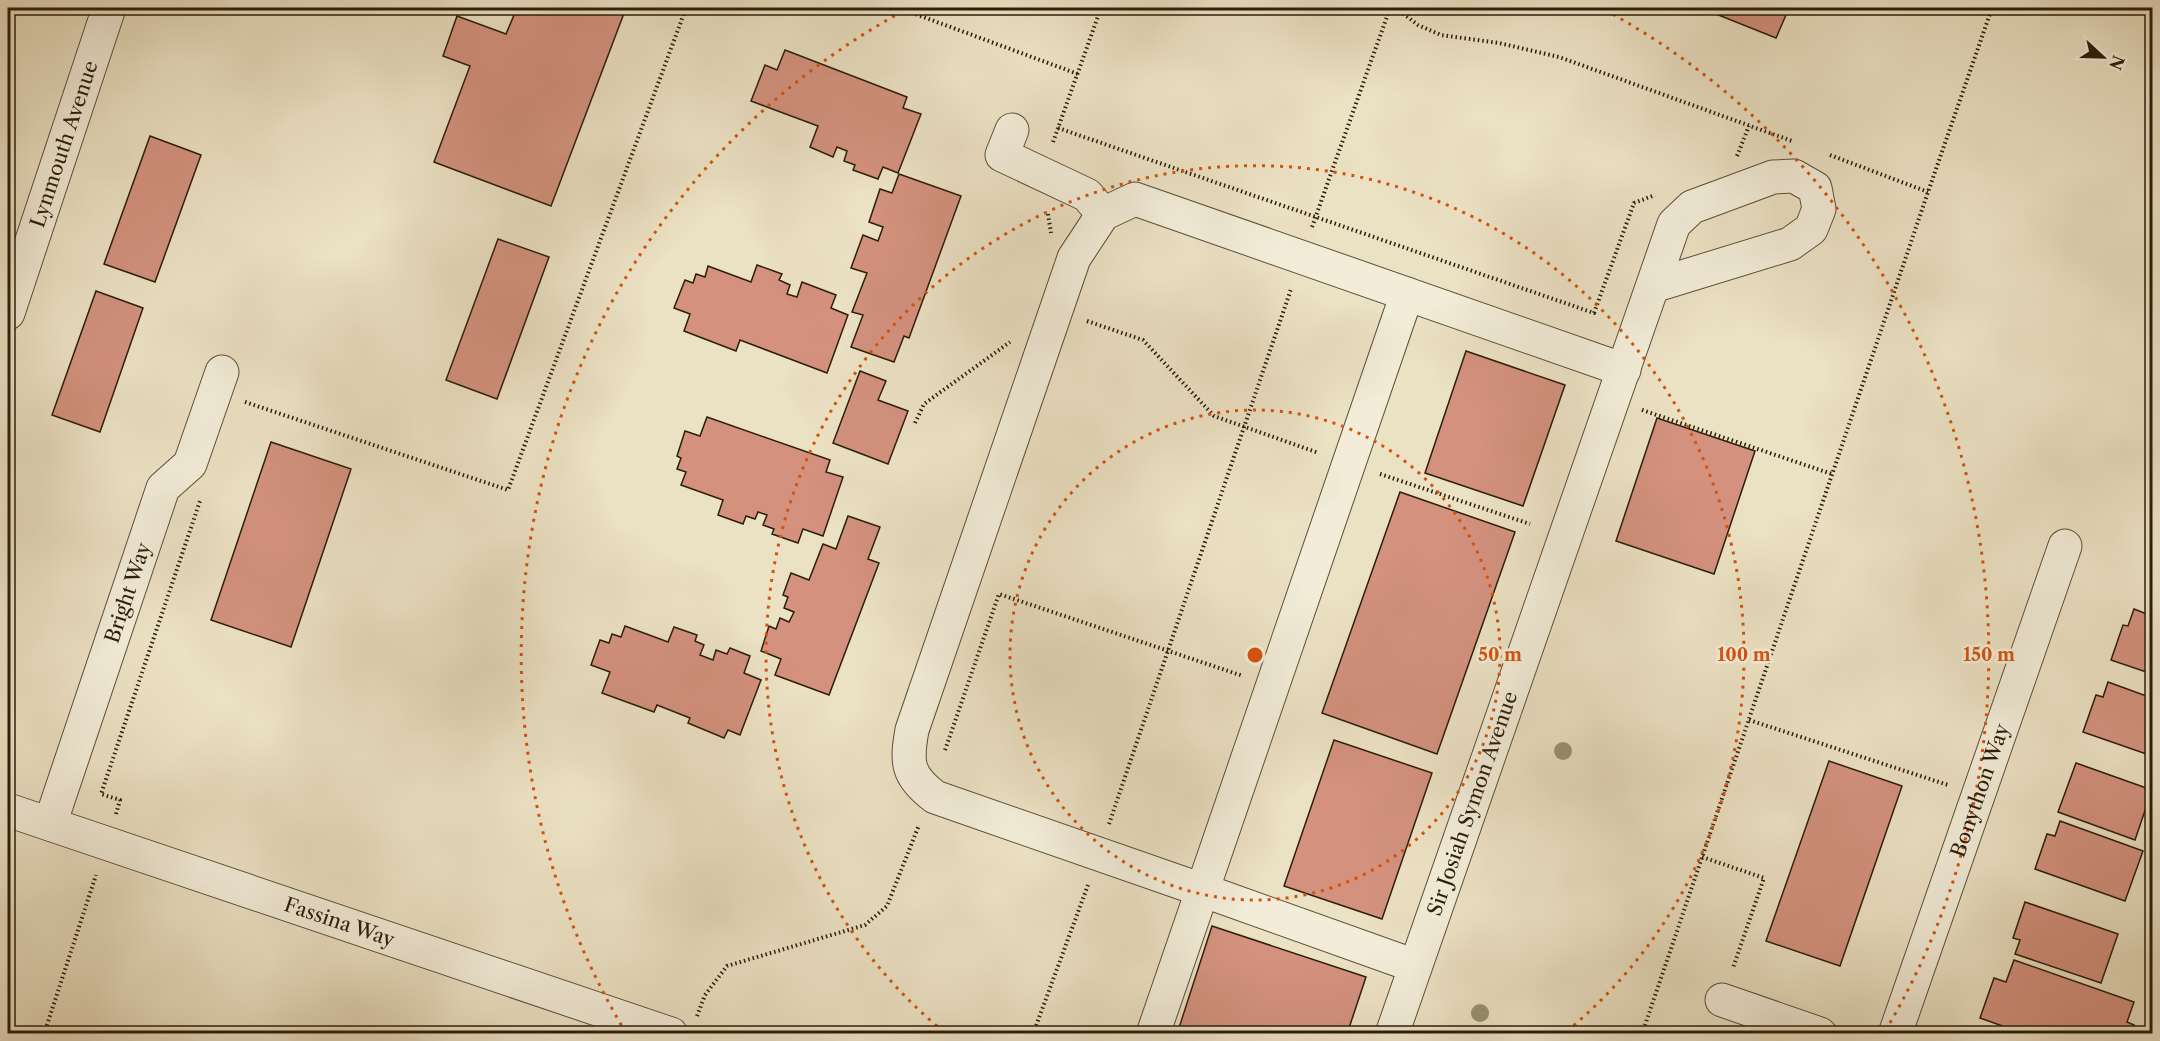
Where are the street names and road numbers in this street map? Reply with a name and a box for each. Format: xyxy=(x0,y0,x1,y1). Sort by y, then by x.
street label: Lynmouth Avenue xyxy=(25,58,103,230)
street label: Bright Way xyxy=(100,539,156,646)
street label: Sir Josiah Symon Avenue xyxy=(1422,688,1522,919)
street label: Bonython Way xyxy=(1946,720,2014,860)
street label: Fassina Way xyxy=(281,892,399,952)

